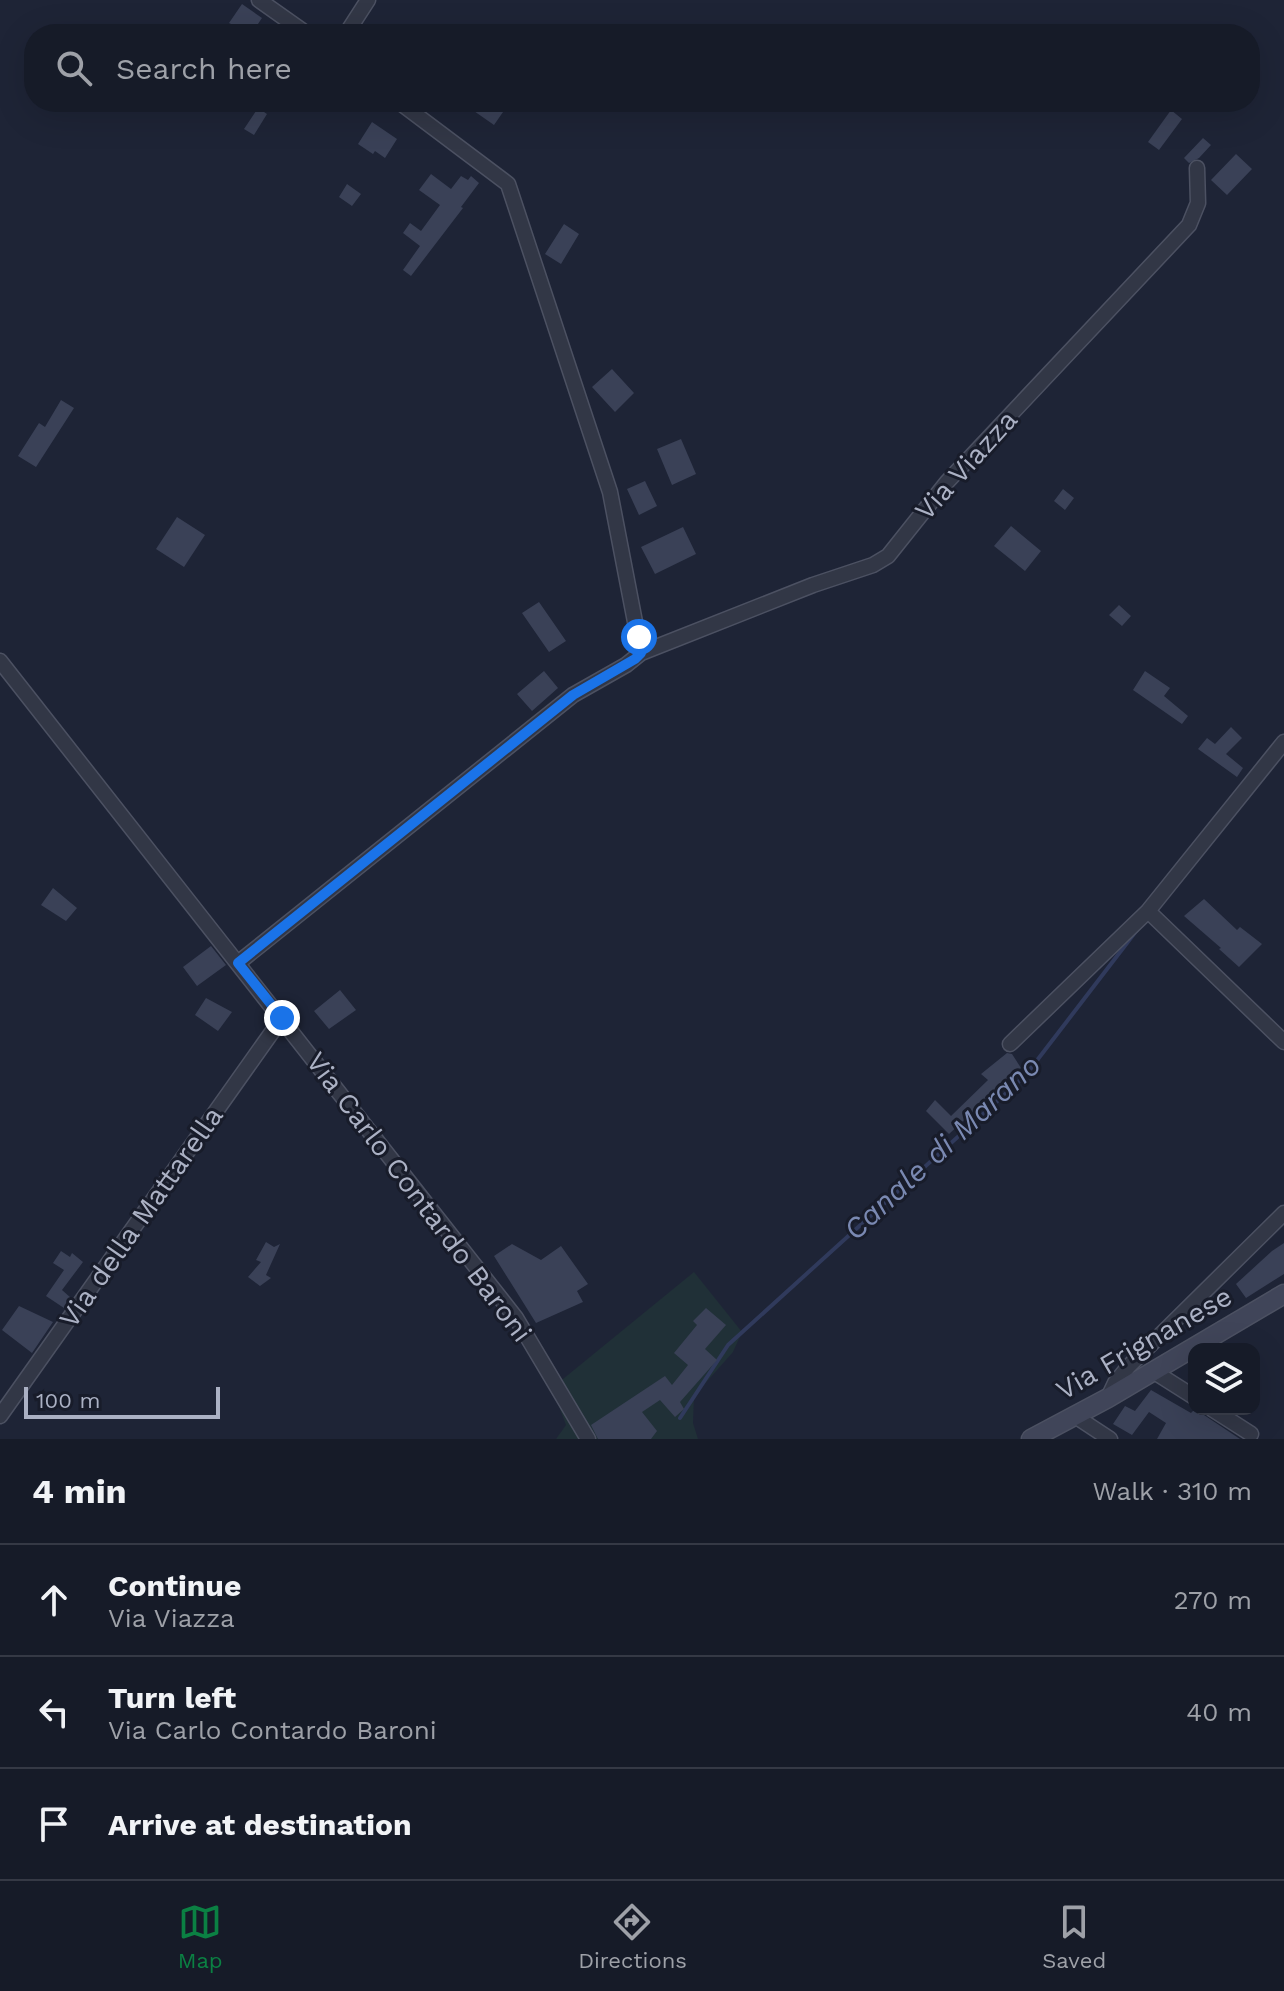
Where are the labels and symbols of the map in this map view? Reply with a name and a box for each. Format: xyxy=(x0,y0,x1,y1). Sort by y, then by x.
street label: Via Viazza xyxy=(908,403,1024,527)
route start xyxy=(621,619,657,655)
route end xyxy=(264,1000,300,1036)
street label: Via Carlo Contardo Baroni xyxy=(299,1046,539,1348)
water label: Canale di Marano xyxy=(836,1047,1048,1247)
street label: Via della Mattarella xyxy=(52,1100,230,1334)
street label: Via Frignanese xyxy=(1050,1279,1238,1407)
scale bar xyxy=(24,1383,220,1419)

